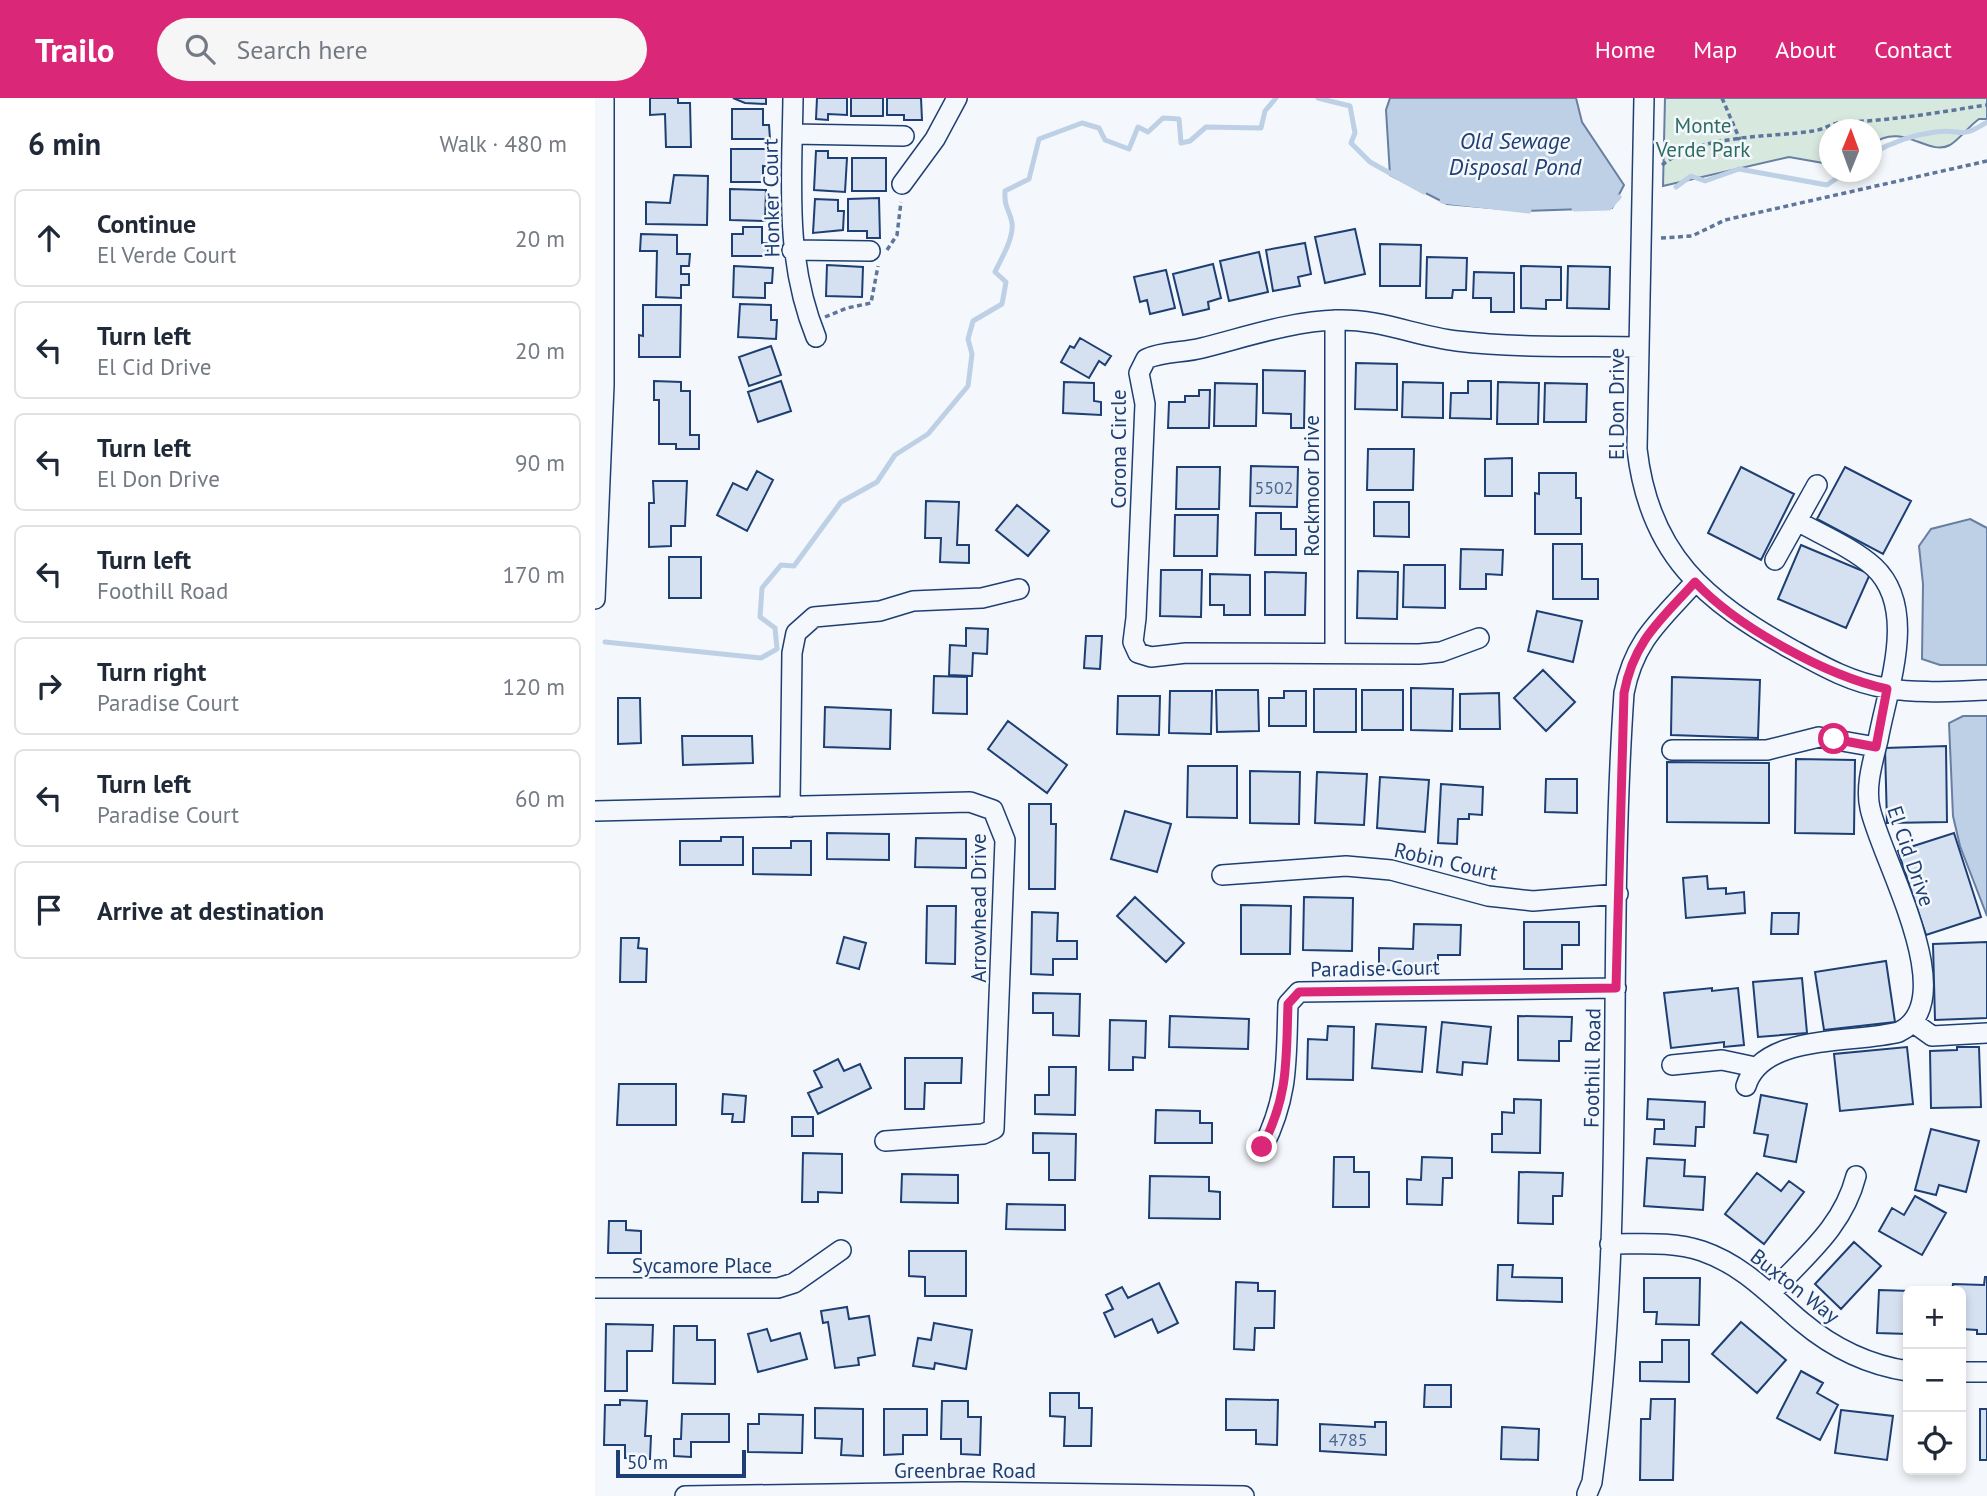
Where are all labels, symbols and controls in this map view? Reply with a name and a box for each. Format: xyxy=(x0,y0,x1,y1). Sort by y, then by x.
search box xyxy=(157,18,647,81)
text: Trailo xyxy=(35,28,115,71)
icon: search xyxy=(181,30,219,68)
text: Search here xyxy=(237,33,368,66)
text: Home xyxy=(1595,34,1655,65)
text: Map xyxy=(1693,34,1737,65)
text: About xyxy=(1775,34,1836,65)
text: Contact xyxy=(1874,34,1952,65)
park label: Monte Verde Park xyxy=(1655,112,1750,163)
north arrow xyxy=(1819,119,1882,182)
text: 6 min xyxy=(28,124,101,163)
water label: Old Sewage Disposal Pond xyxy=(1449,126,1583,181)
text: Walk · 480 m xyxy=(440,129,567,158)
street label: Honker Court xyxy=(756,138,786,258)
text: Continue xyxy=(97,207,196,240)
icon: ahead xyxy=(30,219,68,257)
text: 20 m xyxy=(515,224,565,253)
text: El Verde Court xyxy=(97,240,236,269)
text: Turn left xyxy=(97,319,191,352)
icon: left xyxy=(30,331,68,369)
text: 20 m xyxy=(515,336,565,365)
street label: El Don Drive xyxy=(1603,348,1630,460)
text: El Cid Drive xyxy=(97,352,212,381)
street label: Corona Circle xyxy=(1105,389,1132,509)
street label: Rockmoor Drive xyxy=(1298,415,1325,557)
text: Turn left xyxy=(97,431,191,464)
icon: left xyxy=(30,443,68,481)
text: 90 m xyxy=(515,448,565,477)
text: El Don Drive xyxy=(97,464,220,493)
house number: 5502 xyxy=(1254,476,1294,499)
text: Turn left xyxy=(97,543,191,576)
icon: left xyxy=(30,555,68,593)
text: 170 m xyxy=(503,560,565,589)
text: Foothill Road xyxy=(97,576,228,605)
text: Turn right xyxy=(97,655,206,688)
icon: right xyxy=(30,667,68,705)
text: 120 m xyxy=(503,672,565,701)
text: Paradise Court xyxy=(97,688,239,717)
route start xyxy=(1818,723,1849,754)
text: Turn left xyxy=(97,767,191,800)
icon: left xyxy=(30,779,68,817)
text: 60 m xyxy=(515,784,565,813)
text: Paradise Court xyxy=(97,800,239,829)
street label: El Cid Drive xyxy=(1881,802,1941,910)
street label: Arrowhead Drive xyxy=(965,833,992,983)
street label: Robin Court xyxy=(1392,836,1500,886)
icon: arrive xyxy=(30,891,68,929)
text: Arrive at destination xyxy=(97,894,324,927)
street label: Paradise Court xyxy=(1310,953,1440,983)
street label: Foothill Road xyxy=(1577,1008,1607,1128)
route end xyxy=(1246,1131,1277,1162)
street label: Buxton Way xyxy=(1745,1243,1845,1329)
street label: Sycamore Place xyxy=(632,1252,772,1279)
map controls xyxy=(1903,1286,1966,1475)
button: + xyxy=(1903,1286,1966,1349)
button: − xyxy=(1903,1349,1966,1412)
button: locate xyxy=(1903,1412,1966,1475)
house number: 4785 xyxy=(1328,1428,1368,1451)
scale bar xyxy=(616,1447,745,1479)
text: 50 m xyxy=(627,1450,668,1474)
street label: Greenbrae Road xyxy=(894,1457,1036,1484)

